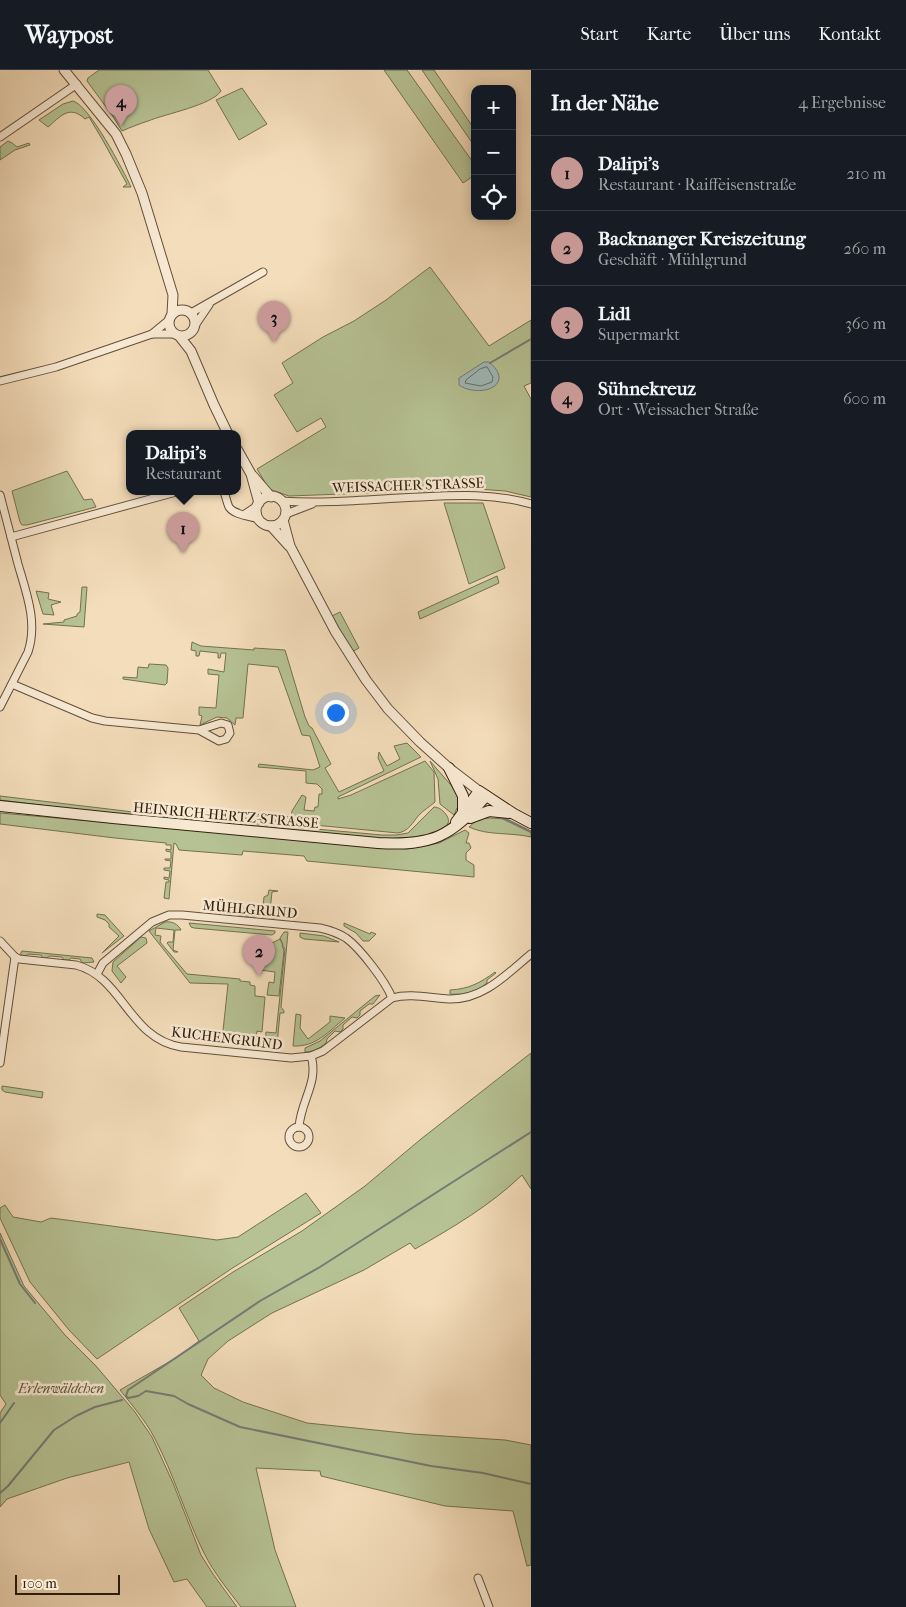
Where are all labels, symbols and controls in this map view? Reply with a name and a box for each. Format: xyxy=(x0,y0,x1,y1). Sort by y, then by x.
text: Waypost xyxy=(25,21,113,49)
text: Start xyxy=(580,24,619,45)
text: Karte xyxy=(647,24,691,45)
text: Über uns xyxy=(719,24,790,45)
text: Kontakt xyxy=(818,24,881,45)
pin: 4 xyxy=(105,85,137,126)
map controls xyxy=(471,85,516,220)
button: + xyxy=(471,85,516,130)
text: In der Nähe xyxy=(551,91,659,115)
text: 4 Ergebnisse xyxy=(798,93,886,112)
button: − xyxy=(471,130,516,175)
text: Dalipi's xyxy=(598,153,659,175)
text: 1 xyxy=(564,164,570,183)
text: 210 m xyxy=(847,164,886,183)
button: locate xyxy=(471,175,516,220)
text: Restaurant · Raiffeisenstraße xyxy=(598,175,796,194)
text: Backnanger Kreiszeitung xyxy=(598,228,806,250)
text: 2 xyxy=(563,239,571,258)
text: 260 m xyxy=(844,239,886,258)
text: Geschäft · Mühlgrund xyxy=(598,250,747,269)
pin: 3 xyxy=(258,301,290,342)
text: Lidl xyxy=(598,303,631,325)
text: 3 xyxy=(564,314,570,333)
text: 360 m xyxy=(845,314,886,333)
text: Supermarkt xyxy=(598,325,680,344)
text: Sühnekreuz xyxy=(598,378,696,400)
text: 4 xyxy=(562,389,572,408)
text: 600 m xyxy=(843,389,886,408)
text: Ort · Weissacher Straße xyxy=(598,400,759,419)
popup xyxy=(126,430,241,495)
text: Dalipi's xyxy=(145,442,206,464)
text: Restaurant xyxy=(145,464,222,483)
street label: WEISSACHER STRASSE xyxy=(331,474,485,497)
pin: 1 xyxy=(167,512,199,553)
your location xyxy=(323,700,349,726)
street label: HEINRICH-HERTZ-STRASSE xyxy=(132,799,320,832)
street label: MÜHLGRUND xyxy=(202,897,298,922)
pin: 2 xyxy=(243,935,275,976)
street label: KUCHENGRUND xyxy=(170,1023,284,1054)
park label: Erlenwäldchen xyxy=(17,1380,104,1397)
scale bar xyxy=(15,1572,120,1595)
text: 100 m xyxy=(22,1575,57,1592)

